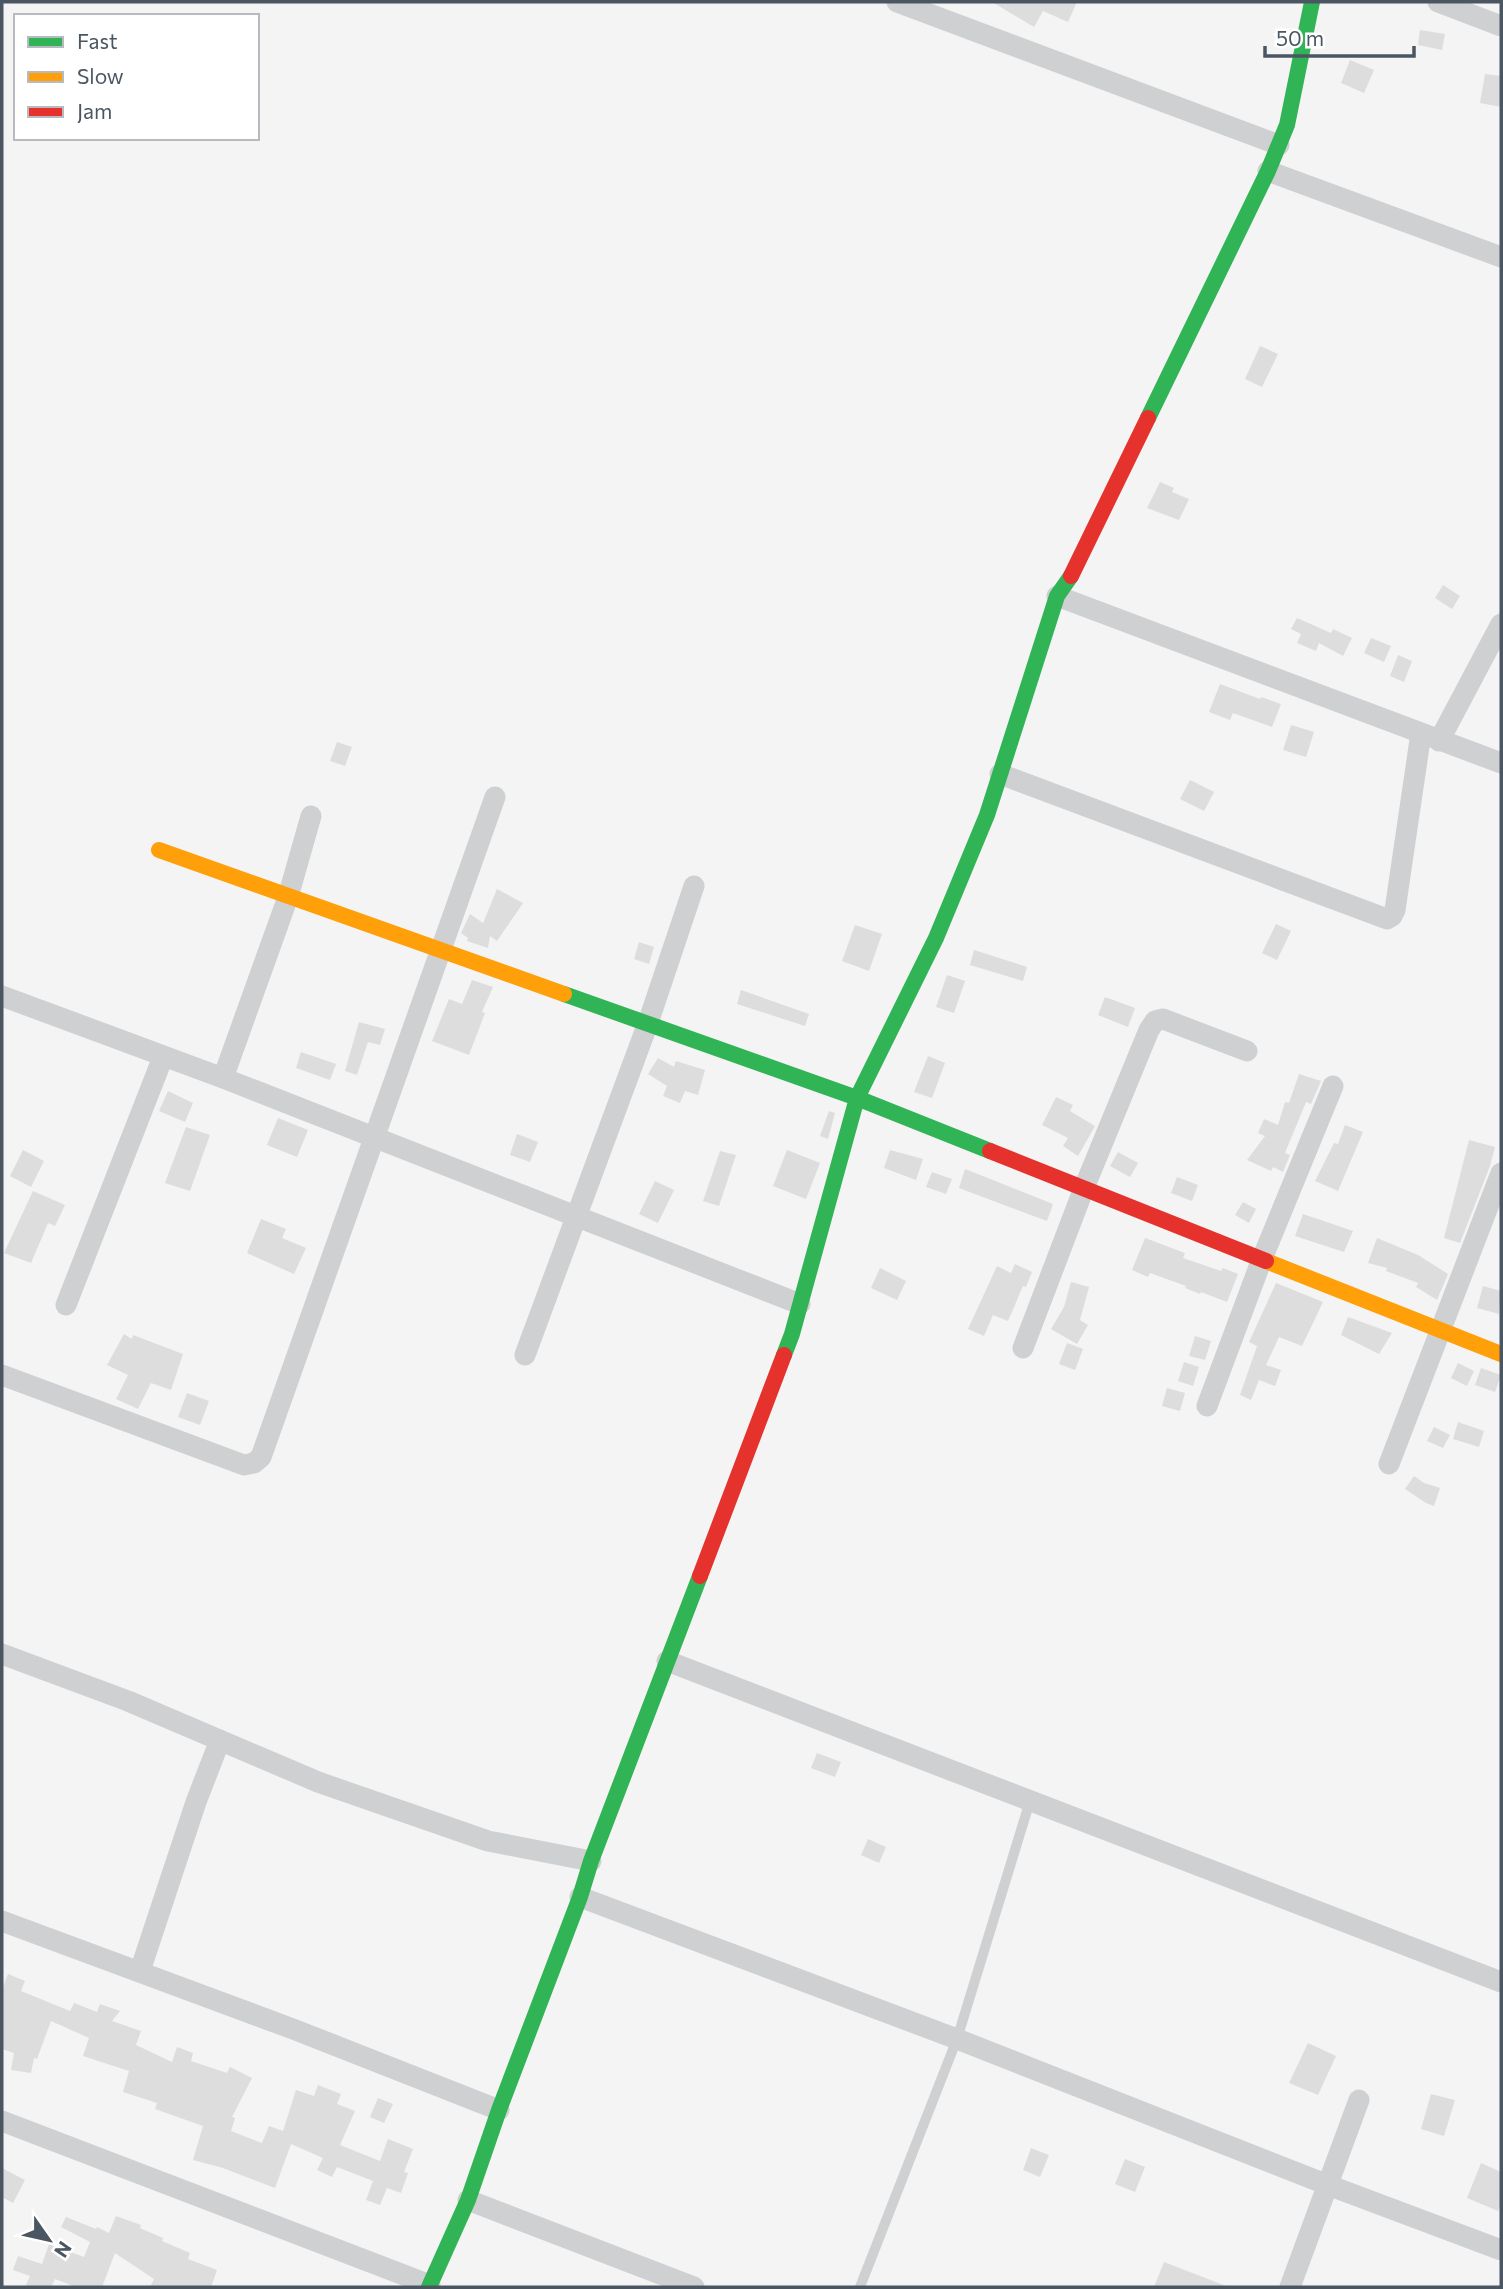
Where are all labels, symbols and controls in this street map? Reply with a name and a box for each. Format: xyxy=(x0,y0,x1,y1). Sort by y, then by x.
legend xyxy=(14,14,259,140)
scale bar xyxy=(1265,14,1414,58)
text: 50 m xyxy=(1276,25,1324,50)
text: Fast xyxy=(77,28,118,53)
text: Slow xyxy=(77,63,124,88)
text: Jam xyxy=(77,98,112,123)
north arrow xyxy=(14,2205,84,2275)
text: N xyxy=(50,2237,77,2262)

